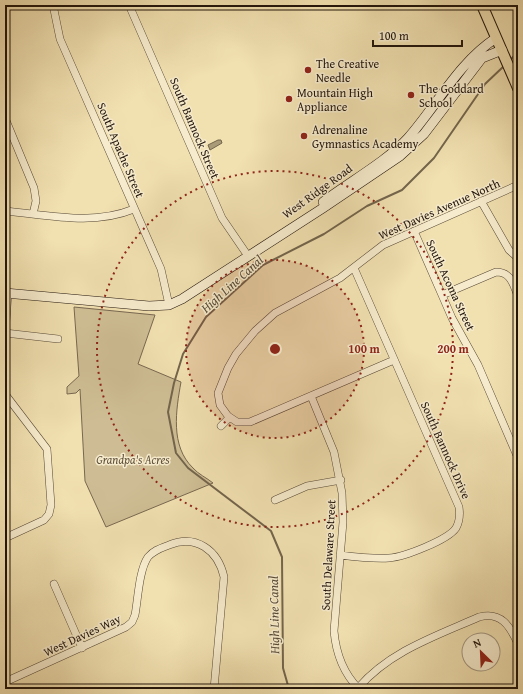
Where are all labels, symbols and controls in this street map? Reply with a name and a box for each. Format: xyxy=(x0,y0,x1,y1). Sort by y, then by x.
scale bar xyxy=(373,22,462,48)
text: 100 m xyxy=(379,27,409,44)
place label: The Creative Needle xyxy=(316,55,380,86)
marker: The Creative Needle xyxy=(303,65,313,75)
street label: South Bannock Street xyxy=(166,75,224,182)
place label: The Goddard School xyxy=(419,80,484,111)
place label: Mountain High Appliance xyxy=(297,84,373,115)
marker: The Goddard School xyxy=(406,90,416,100)
marker: Mountain High Appliance xyxy=(284,94,294,104)
street label: South Apache Street xyxy=(93,100,149,201)
place label: Adrenaline Gymnastics Academy xyxy=(312,121,418,152)
marker: Adrenaline Gymnastics Academy xyxy=(299,131,309,141)
street label: West Ridge Road xyxy=(278,159,356,222)
street label: West Davies Avenue North xyxy=(375,174,503,244)
street label: South Acoma Street xyxy=(422,236,480,334)
water label: High Line Canal xyxy=(196,251,267,318)
text: 100 m xyxy=(348,340,381,357)
text: 200 m xyxy=(437,340,470,357)
centre of rings xyxy=(268,342,282,356)
street label: South Bannock Drive xyxy=(417,399,475,502)
park label: Grandpa's Acres xyxy=(96,451,170,468)
street label: South Delaware Street xyxy=(317,498,339,611)
water label: High Line Canal xyxy=(264,576,284,655)
street label: West Davies Way xyxy=(41,610,123,660)
north arrow xyxy=(461,632,501,672)
text: N xyxy=(470,634,484,652)

